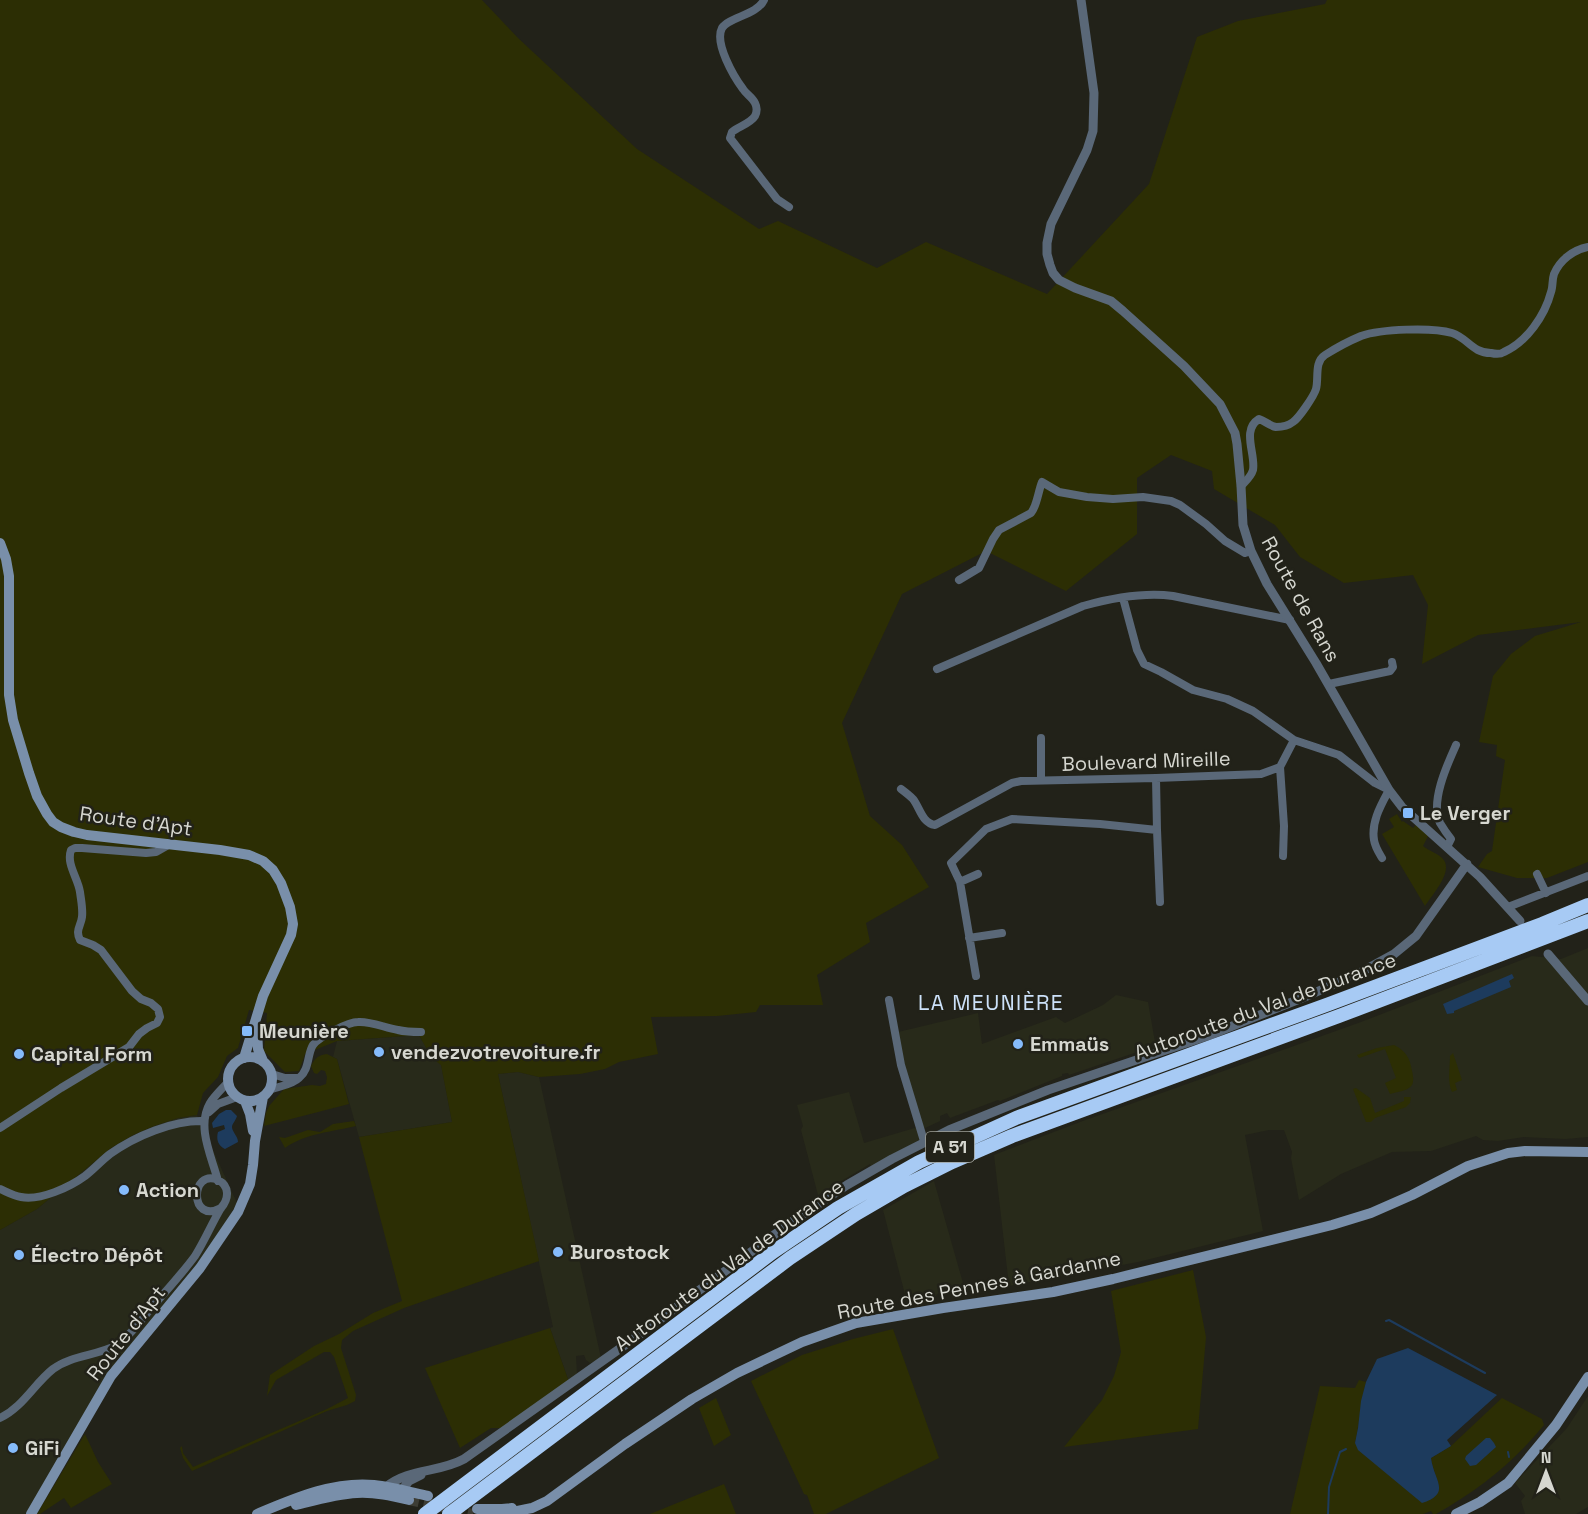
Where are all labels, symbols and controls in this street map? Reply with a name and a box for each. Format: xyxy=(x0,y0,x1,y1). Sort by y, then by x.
street label: Route de Rans xyxy=(1256,532,1346,666)
street label: Boulevard Mireille xyxy=(1061,745,1231,777)
street label: Route d'Apt xyxy=(78,800,194,842)
place label: Le Verger xyxy=(1420,800,1510,826)
marker: Le Verger xyxy=(1401,806,1415,820)
street label: Autoroute du Val de Durance xyxy=(1130,946,1400,1066)
district label: LA MEUNIÈRE xyxy=(918,989,1064,1016)
place label: Meunière xyxy=(259,1018,349,1044)
marker: Meunière xyxy=(240,1024,254,1038)
place label: Emmaüs xyxy=(1030,1031,1109,1057)
marker: Emmaüs xyxy=(1011,1037,1025,1051)
place label: vendezvotrevoiture.fr xyxy=(391,1039,601,1065)
place label: Capital Form xyxy=(31,1041,152,1067)
marker: vendezvotrevoiture.fr xyxy=(372,1045,386,1059)
marker: Capital Form xyxy=(12,1047,26,1061)
road number: A 51 xyxy=(926,1132,974,1162)
street label: Autoroute du Val de Durance xyxy=(609,1173,849,1357)
place label: Action xyxy=(136,1177,199,1203)
marker: Action xyxy=(117,1183,131,1197)
place label: Burostock xyxy=(570,1239,670,1265)
place label: Électro Dépôt xyxy=(31,1242,163,1268)
marker: Burostock xyxy=(551,1245,565,1259)
street label: Route des Pennes à Gardanne xyxy=(835,1245,1123,1325)
marker: Électro Dépôt xyxy=(12,1248,26,1262)
street label: Route d'Apt xyxy=(81,1280,171,1386)
place label: GiFi xyxy=(25,1435,60,1461)
marker: GiFi xyxy=(6,1441,20,1455)
north arrow xyxy=(1516,1442,1576,1502)
text: N xyxy=(1541,1447,1551,1468)

